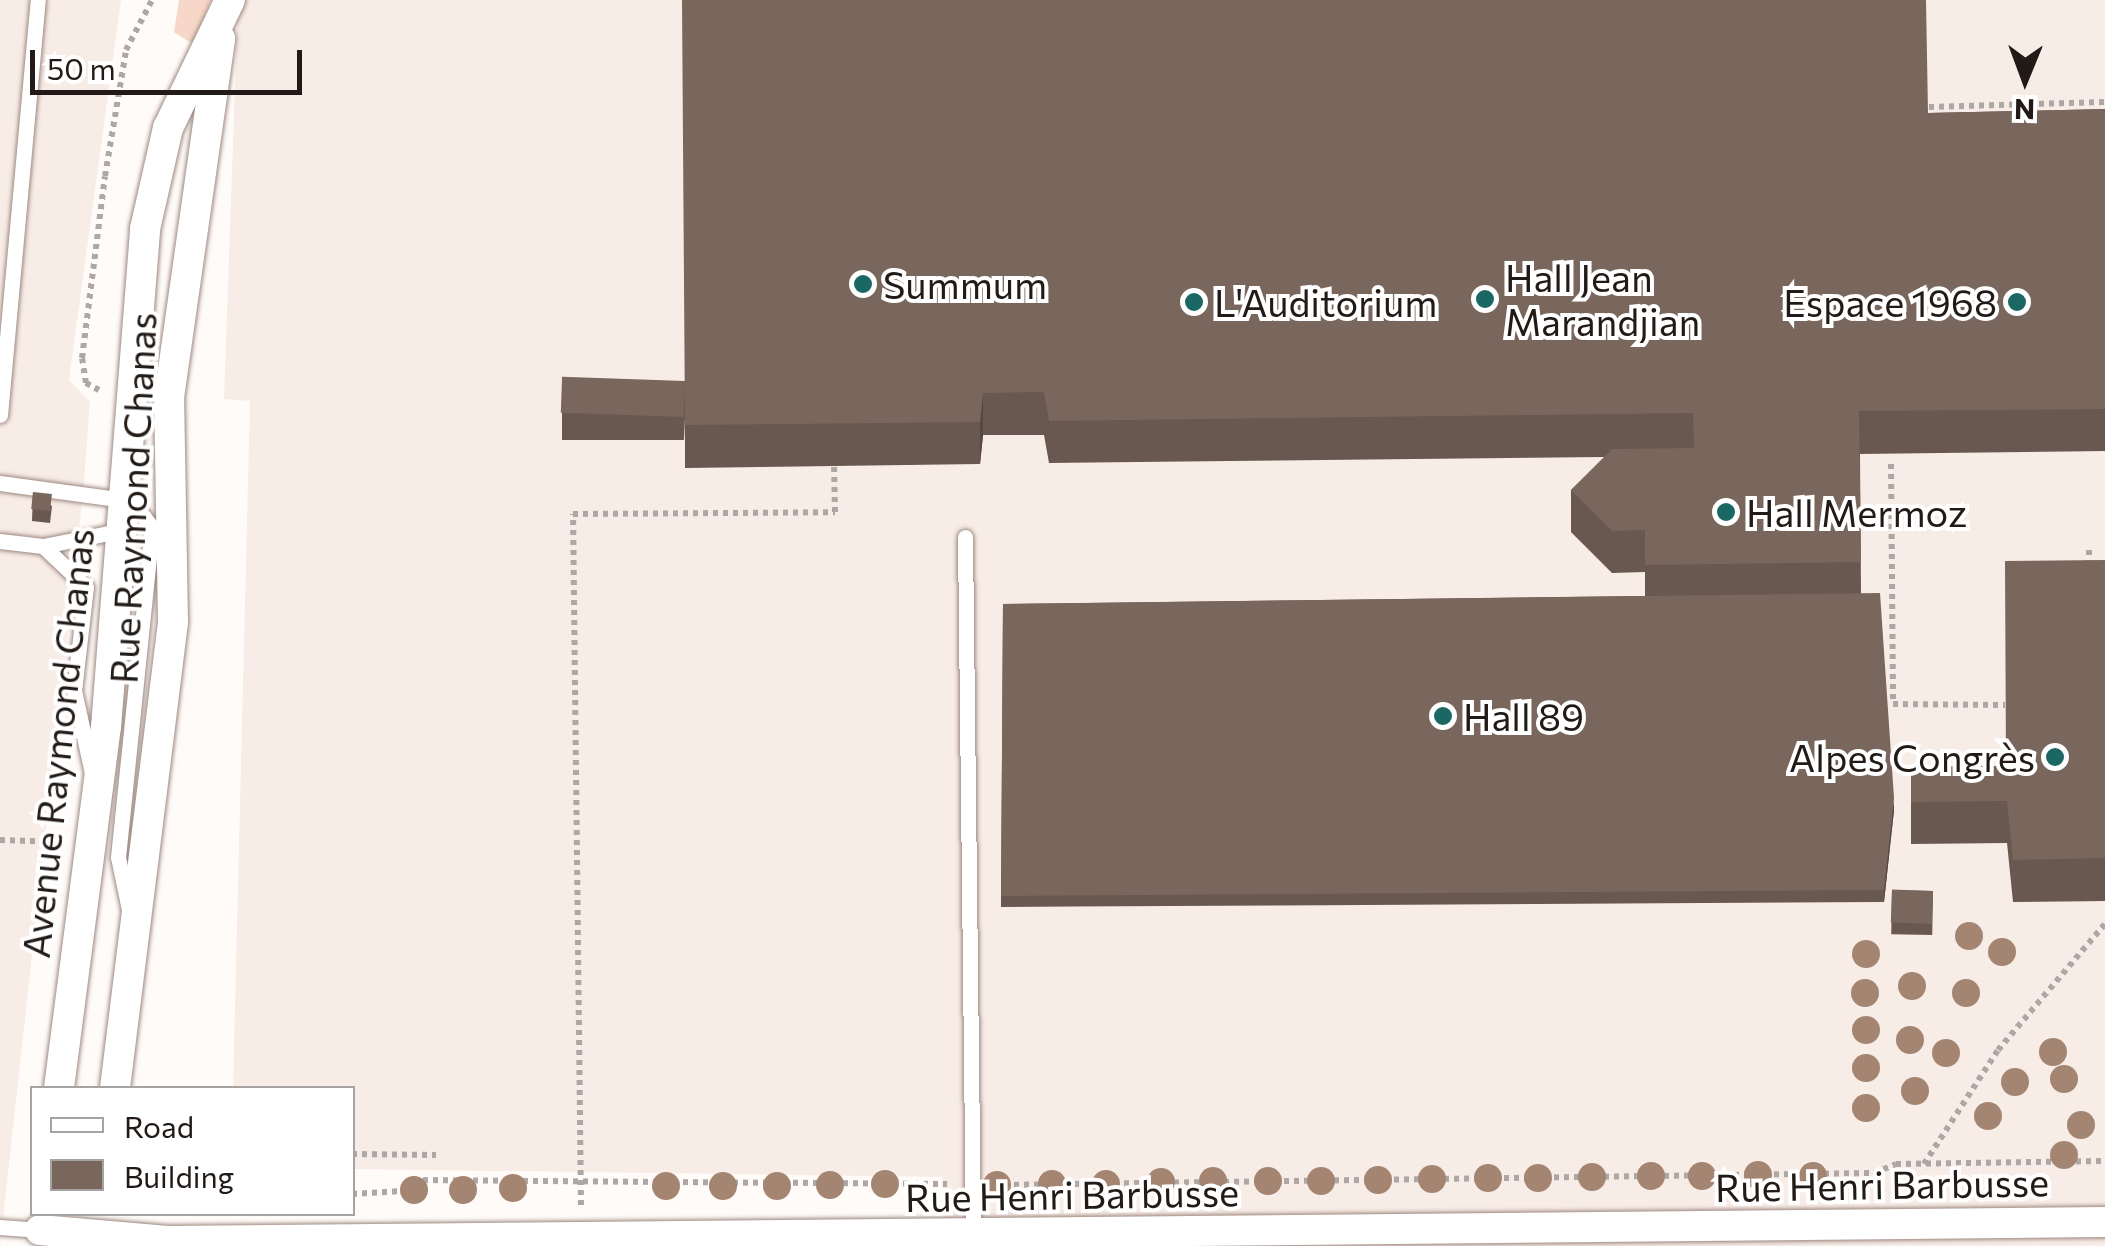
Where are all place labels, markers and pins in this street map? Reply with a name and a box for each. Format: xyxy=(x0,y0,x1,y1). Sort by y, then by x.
place label: Hall Jean Marandjian xyxy=(1505,254,1700,343)
place label: Summum xyxy=(883,261,1047,307)
marker: Summum xyxy=(852,273,874,295)
place label: L'Auditorium xyxy=(1214,279,1437,325)
place label: Espace 1968 xyxy=(1783,279,1997,325)
marker: Hall Jean Marandjian xyxy=(1474,288,1496,310)
marker: L'Auditorium xyxy=(1183,291,1205,313)
marker: Espace 1968 xyxy=(2006,291,2028,313)
place label: Hall Mermoz xyxy=(1746,489,1967,535)
marker: Hall Mermoz xyxy=(1715,501,1737,523)
place label: Hall 89 xyxy=(1463,693,1584,739)
marker: Hall 89 xyxy=(1432,705,1454,727)
place label: Alpes Congrès xyxy=(1789,734,2035,780)
marker: Alpes Congrès xyxy=(2044,746,2066,768)

